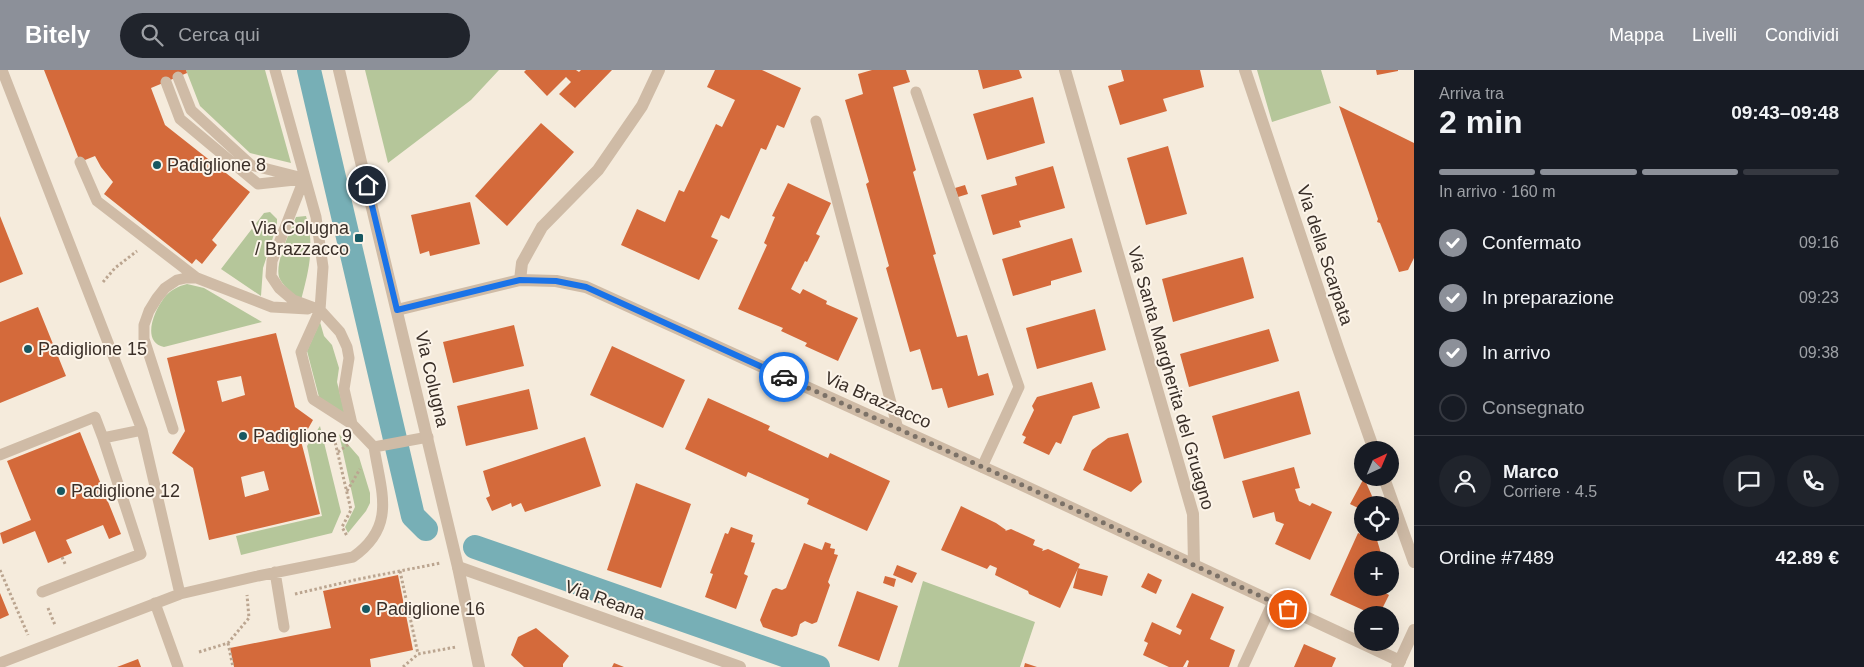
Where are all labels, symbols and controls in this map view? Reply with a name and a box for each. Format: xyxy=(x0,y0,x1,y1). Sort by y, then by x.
search box xyxy=(120,13,470,58)
text: Bitely xyxy=(25,21,90,48)
icon: search xyxy=(138,21,166,49)
text: Cerca qui xyxy=(178,24,260,45)
text: Mappa xyxy=(1609,25,1664,45)
text: Livelli xyxy=(1692,25,1737,45)
text: Condividi xyxy=(1765,25,1839,45)
text: Arriva tra xyxy=(1439,85,1504,102)
text: 09:43–09:48 xyxy=(1731,102,1839,123)
text: 2 min xyxy=(1439,104,1523,140)
place label: Padiglione 8 xyxy=(167,155,266,175)
marker: Padiglione 8 xyxy=(151,159,163,171)
pin xyxy=(346,164,388,206)
icon: home xyxy=(353,171,381,199)
street label: Via della Scarpata xyxy=(1293,183,1357,328)
text: In arrivo · 160 m xyxy=(1439,183,1555,200)
place label: Via Colugna / Brazzacco xyxy=(251,218,350,259)
icon: check xyxy=(1439,229,1467,257)
marker: Via Colugna / Brazzacco xyxy=(353,232,365,244)
text: Confermato xyxy=(1482,232,1581,253)
text: 09:16 xyxy=(1799,234,1839,251)
street label: Via Santa Margherita del Gruagno xyxy=(1124,244,1218,512)
icon: check xyxy=(1439,284,1467,312)
text: In preparazione xyxy=(1482,287,1614,308)
text: 09:23 xyxy=(1799,289,1839,306)
street label: Via Colugna xyxy=(411,329,453,430)
place label: Padiglione 15 xyxy=(38,339,147,359)
icon: check xyxy=(1439,339,1467,367)
text: In arrivo xyxy=(1482,342,1551,363)
marker: Padiglione 15 xyxy=(22,343,34,355)
text: 09:38 xyxy=(1799,344,1839,361)
courier xyxy=(759,352,809,402)
icon: car xyxy=(770,363,798,391)
street label: Via Brazzacco xyxy=(822,368,934,432)
text: Consegnato xyxy=(1482,397,1584,418)
place label: Padiglione 9 xyxy=(253,426,352,446)
marker: Padiglione 9 xyxy=(237,430,249,442)
north arrow xyxy=(1354,441,1399,486)
map controls xyxy=(1354,441,1399,651)
button: person xyxy=(1439,455,1491,507)
button: chat xyxy=(1723,455,1775,507)
button: phone xyxy=(1787,455,1839,507)
text: Marco xyxy=(1503,461,1559,482)
place label: Padiglione 12 xyxy=(71,481,180,501)
text: Corriere · 4.5 xyxy=(1503,483,1597,500)
marker: Padiglione 12 xyxy=(55,485,67,497)
button: locate xyxy=(1354,496,1399,541)
text: Ordine #7489 xyxy=(1439,547,1554,568)
text: 42.89 € xyxy=(1776,547,1839,568)
button: + xyxy=(1354,551,1399,596)
street label: Via Reana xyxy=(562,576,649,624)
pin xyxy=(1267,588,1309,630)
icon: bag xyxy=(1274,595,1302,623)
place label: Padiglione 16 xyxy=(376,599,485,619)
marker: Padiglione 16 xyxy=(360,603,372,615)
button: − xyxy=(1354,606,1399,651)

